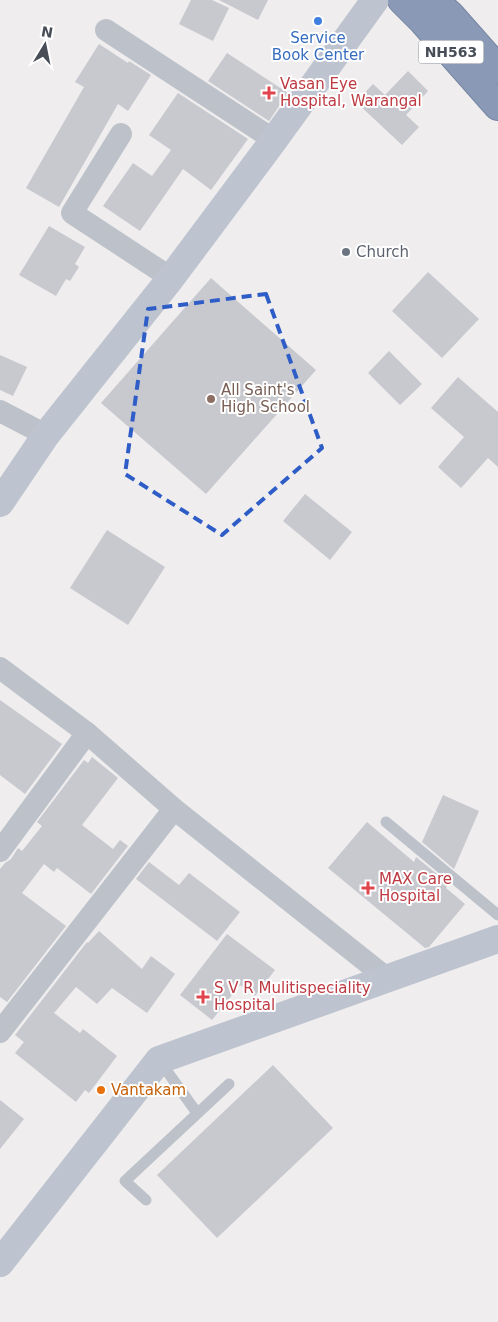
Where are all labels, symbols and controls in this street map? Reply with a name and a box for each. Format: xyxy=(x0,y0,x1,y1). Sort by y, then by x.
marker: Service Book Center xyxy=(312,15,324,27)
north arrow xyxy=(20,20,70,70)
text: N xyxy=(40,23,54,41)
place label: Service Book Center xyxy=(272,29,365,64)
road number: NH563 xyxy=(418,41,484,64)
place label: Vasan Eye Hospital, Warangal xyxy=(280,75,422,110)
marker: Vasan Eye Hospital, Warangal xyxy=(262,86,276,100)
place label: Church xyxy=(356,243,409,261)
marker: Church xyxy=(340,246,352,258)
place label: All Saint's High School xyxy=(221,381,310,416)
marker: All Saint's High School xyxy=(205,393,217,405)
place label: MAX Care Hospital xyxy=(379,870,452,905)
marker: MAX Care Hospital xyxy=(361,881,375,895)
place label: S V R Mulitispeciality Hospital xyxy=(214,979,371,1014)
marker: S V R Mulitispeciality Hospital xyxy=(196,990,210,1004)
place label: Vantakam xyxy=(111,1081,186,1099)
marker: Vantakam xyxy=(95,1084,107,1096)

